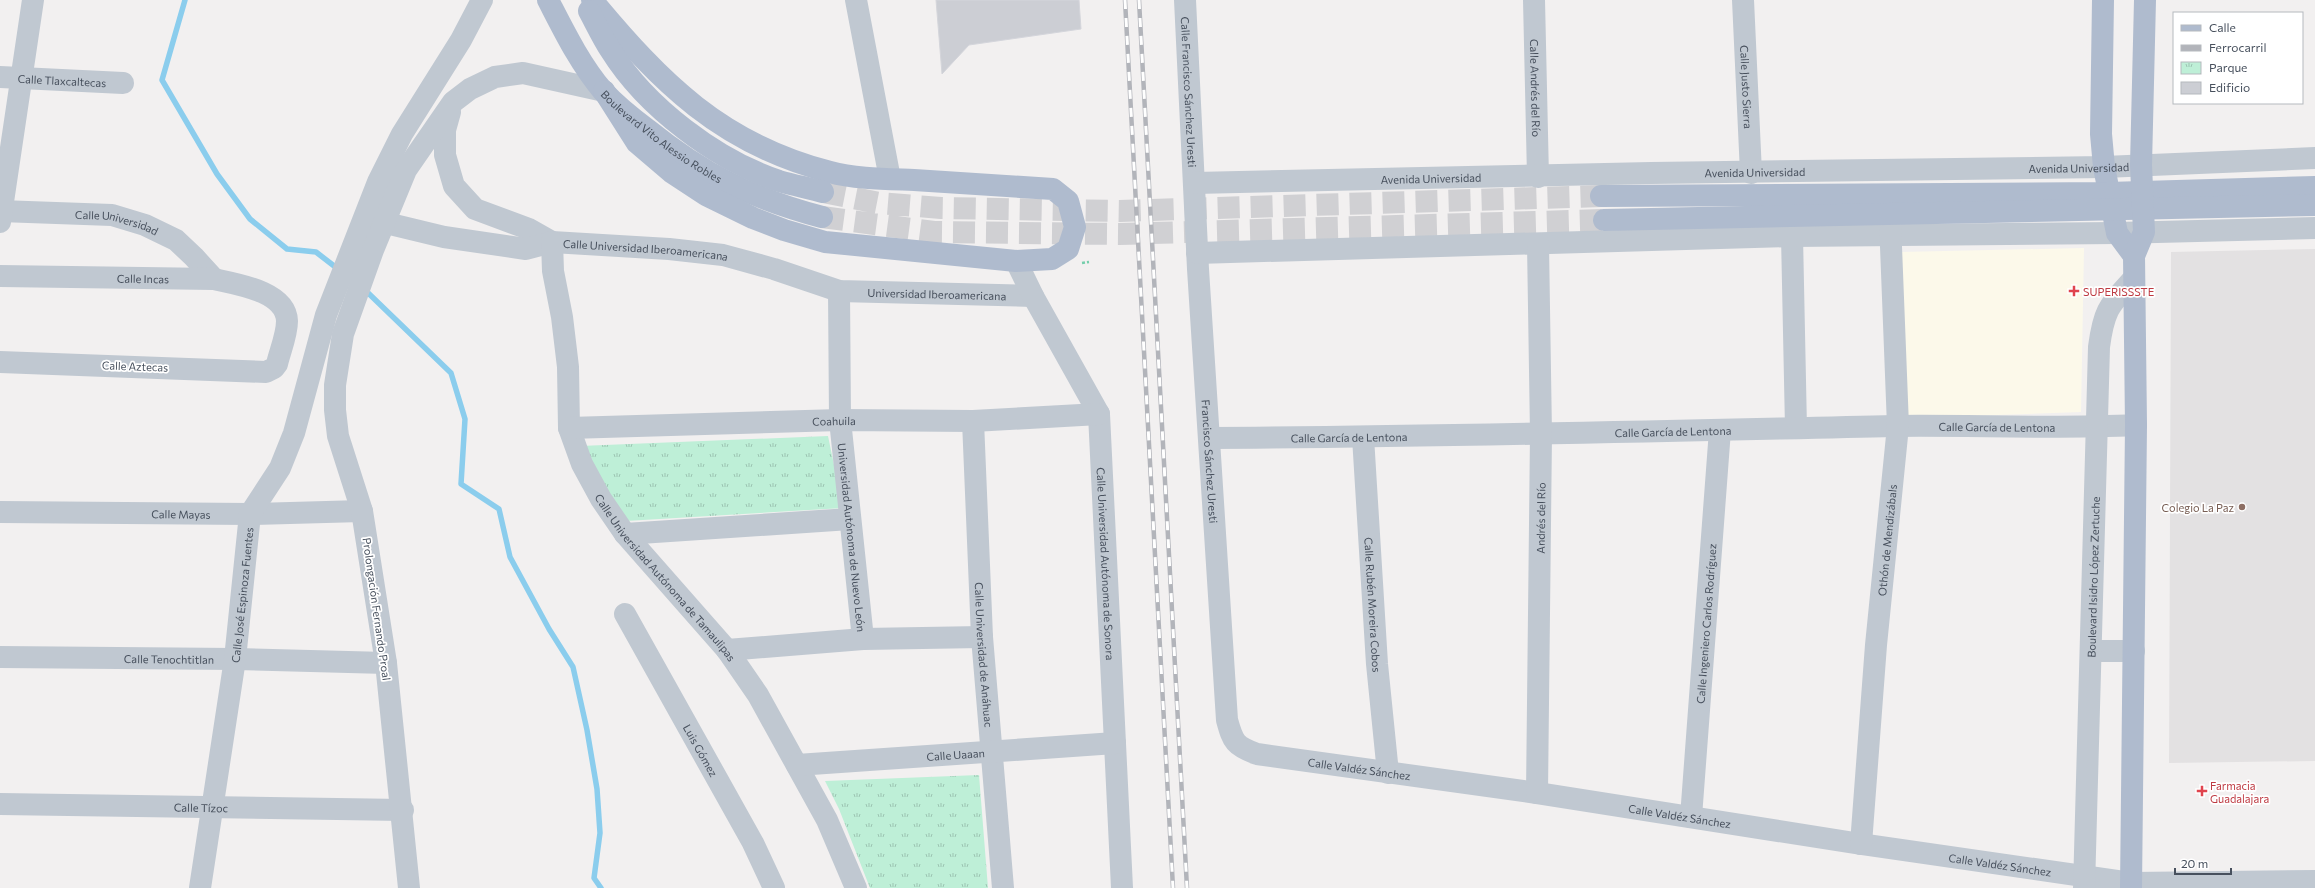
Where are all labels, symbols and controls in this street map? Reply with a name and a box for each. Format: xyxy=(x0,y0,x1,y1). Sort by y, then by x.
legend xyxy=(2173,12,2303,104)
street label: Calle Francisco Sánchez Uresti xyxy=(1179,16,1200,168)
text: Calle xyxy=(2209,20,2236,34)
street label: Calle Andrés del Río xyxy=(1528,39,1544,138)
text: Ferrocarril xyxy=(2209,40,2266,54)
street label: Calle Justo Sierra xyxy=(1739,45,1755,129)
text: Parque xyxy=(2209,60,2247,74)
street label: Calle Tlaxcaltecas xyxy=(17,71,106,89)
text: Edificio xyxy=(2209,80,2250,94)
street label: Boulevard Vito Alessio Robles xyxy=(599,87,725,185)
street label: Avenida Universidad xyxy=(2028,159,2130,175)
street label: Avenida Universidad xyxy=(1704,164,1805,179)
street label: Avenida Universidad xyxy=(1380,170,1481,185)
street label: Calle Universidad xyxy=(75,207,161,237)
street label: Calle Universidad Iberoamericana xyxy=(563,236,730,263)
street label: Calle Incas xyxy=(117,271,169,285)
street label: Universidad Iberoamericana xyxy=(867,285,1006,302)
marker: SUPERISSSTE xyxy=(2068,285,2080,297)
place label: SUPERISSSTE xyxy=(2083,285,2154,298)
street label: Calle Aztecas xyxy=(102,358,168,374)
street label: Francisco Sánchez Uresti xyxy=(1200,399,1221,524)
street label: Coahuila xyxy=(812,413,856,427)
street label: Calle García de Lentona xyxy=(1938,419,2055,433)
street label: Calle García de Lentona xyxy=(1614,423,1732,439)
street label: Calle García de Lentona xyxy=(1291,430,1408,444)
street label: Universidad Autónoma de Nuevo León xyxy=(836,442,869,632)
street label: Calle Universidad Autónoma de Sonora xyxy=(1095,467,1117,661)
street label: Andrés del Río xyxy=(1533,482,1547,554)
street label: Othón de Mendizábals xyxy=(1874,484,1899,597)
street label: Calle Universidad Autónoma de Tamaulipas xyxy=(593,491,739,663)
street label: Boulevard Isidro López Zertuche xyxy=(2084,496,2101,658)
place label: Colegio La Paz xyxy=(2162,501,2235,514)
marker: Colegio La Paz xyxy=(2237,502,2247,512)
street label: Calle Mayas xyxy=(151,507,211,520)
street label: Calle José Espinoza Fuentes xyxy=(228,527,255,663)
street label: Prolongación Fernando Proal xyxy=(361,537,393,681)
street label: Calle Rubén Moreira Cobos xyxy=(1363,537,1384,673)
street label: Calle Ingeniero Carlos Rodríguez xyxy=(1693,543,1718,704)
street label: Calle Universidad de Anáhuac xyxy=(973,582,996,728)
street label: Calle Tenochtitlan xyxy=(124,652,214,665)
street label: Luis Gómez xyxy=(681,722,721,779)
street label: Calle Uaaan xyxy=(926,746,985,763)
street label: Calle Valdéz Sánchez xyxy=(1307,755,1412,782)
place label: Farmacia Guadalajara xyxy=(2210,779,2269,805)
marker: Farmacia Guadalajara xyxy=(2197,786,2207,796)
street label: Calle Tízoc xyxy=(174,800,228,814)
street label: Calle Valdéz Sánchez xyxy=(1628,801,1733,830)
street label: Calle Valdéz Sánchez xyxy=(1948,850,2053,878)
scale bar xyxy=(2175,850,2231,876)
text: 20 m xyxy=(2181,856,2208,870)

